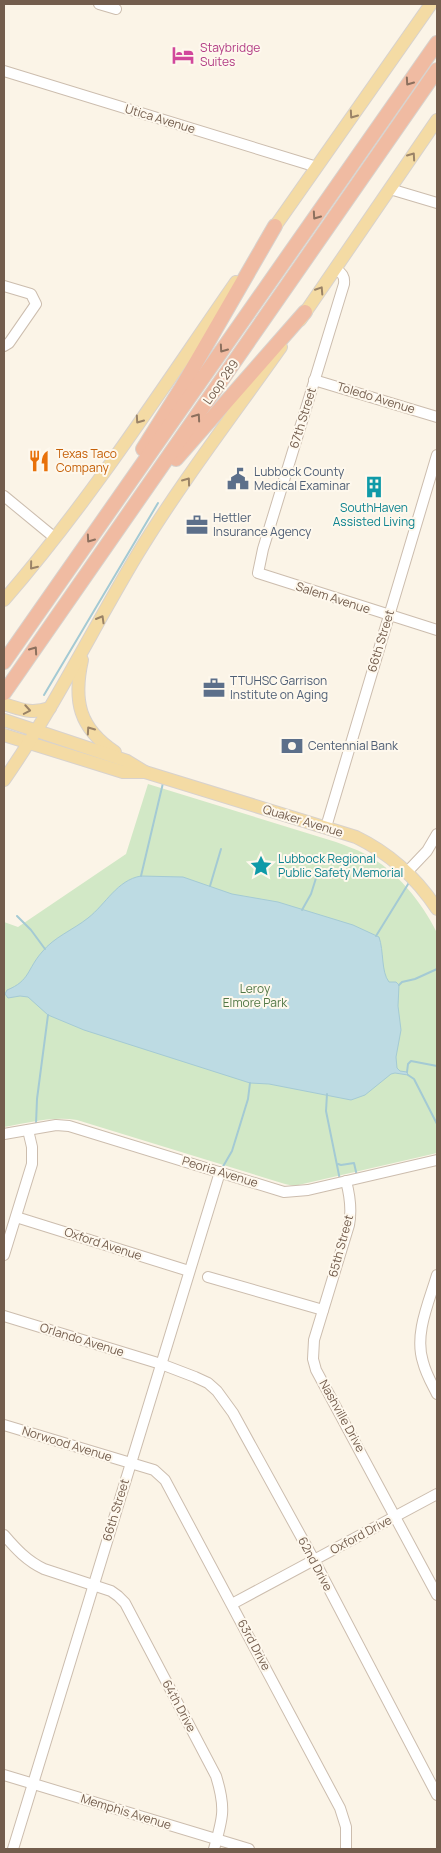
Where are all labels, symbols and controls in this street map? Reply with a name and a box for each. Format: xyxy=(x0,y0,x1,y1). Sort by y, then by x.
place label: Staybridge Suites xyxy=(200,39,260,70)
hotel icon: Staybridge Suites xyxy=(170,42,196,68)
one-way arrow xyxy=(406,77,415,86)
street label: Utica Avenue xyxy=(123,100,197,137)
one-way arrow xyxy=(350,110,359,119)
one-way arrow xyxy=(406,152,415,162)
one-way arrow xyxy=(313,210,322,219)
one-way arrow xyxy=(314,286,323,296)
one-way arrow xyxy=(220,343,229,353)
street label: Loop 289 xyxy=(199,356,242,408)
street label: Toledo Avenue xyxy=(335,378,417,417)
street label: 67th Street xyxy=(285,385,320,450)
one-way arrow xyxy=(191,413,200,422)
one-way arrow xyxy=(136,415,146,424)
place label: Texas Taco Company xyxy=(56,445,117,476)
restaurant icon: Texas Taco Company xyxy=(26,448,52,474)
place label: Lubbock County Medical Examinar xyxy=(254,463,351,494)
public building icon: Lubbock County Medical Examinar xyxy=(225,466,251,492)
building icon: SouthHaven Assisted Living xyxy=(361,474,387,500)
one-way arrow xyxy=(181,477,190,487)
place label: SouthHaven Assisted Living xyxy=(333,499,415,530)
place label: Hettler Insurance Agency xyxy=(213,509,312,540)
office icon: Hettler Insurance Agency xyxy=(184,512,210,538)
one-way arrow xyxy=(87,534,96,543)
one-way arrow xyxy=(31,560,39,569)
street label: Salem Avenue xyxy=(294,577,373,618)
street label: 66th Street xyxy=(363,607,398,674)
one-way arrow xyxy=(95,615,105,624)
one-way arrow xyxy=(28,646,37,656)
place label: TTUHSC Garrison Institute on Aging xyxy=(230,672,328,703)
office icon: TTUHSC Garrison Institute on Aging xyxy=(201,675,227,701)
one-way arrow xyxy=(23,705,32,715)
one-way arrow xyxy=(87,726,96,736)
bank icon: Centennial Bank xyxy=(279,733,305,759)
place label: Centennial Bank xyxy=(308,737,399,754)
street label: Quaker Avenue xyxy=(261,800,345,841)
place label: Lubbock Regional Public Safety Memorial xyxy=(278,850,403,881)
place icon: Lubbock Regional Public Safety Memorial xyxy=(248,853,274,879)
park label: Leroy Elmore Park xyxy=(223,980,288,1011)
street label: Peoria Avenue xyxy=(180,1152,260,1191)
street label: 65th Street xyxy=(324,1213,357,1279)
street label: Oxford Avenue xyxy=(62,1223,144,1264)
street label: Orlando Avenue xyxy=(38,1319,126,1360)
street label: Nashville Drive xyxy=(316,1377,369,1455)
street label: Norwood Avenue xyxy=(20,1422,114,1465)
street label: 66th Street xyxy=(98,1476,133,1543)
street label: Oxford Drive xyxy=(327,1511,395,1558)
street label: 62nd Drive xyxy=(294,1534,337,1594)
street label: 63rd Drive xyxy=(234,1616,275,1673)
street label: 64th Drive xyxy=(159,1677,200,1735)
street label: Memphis Avenue xyxy=(79,1790,174,1833)

